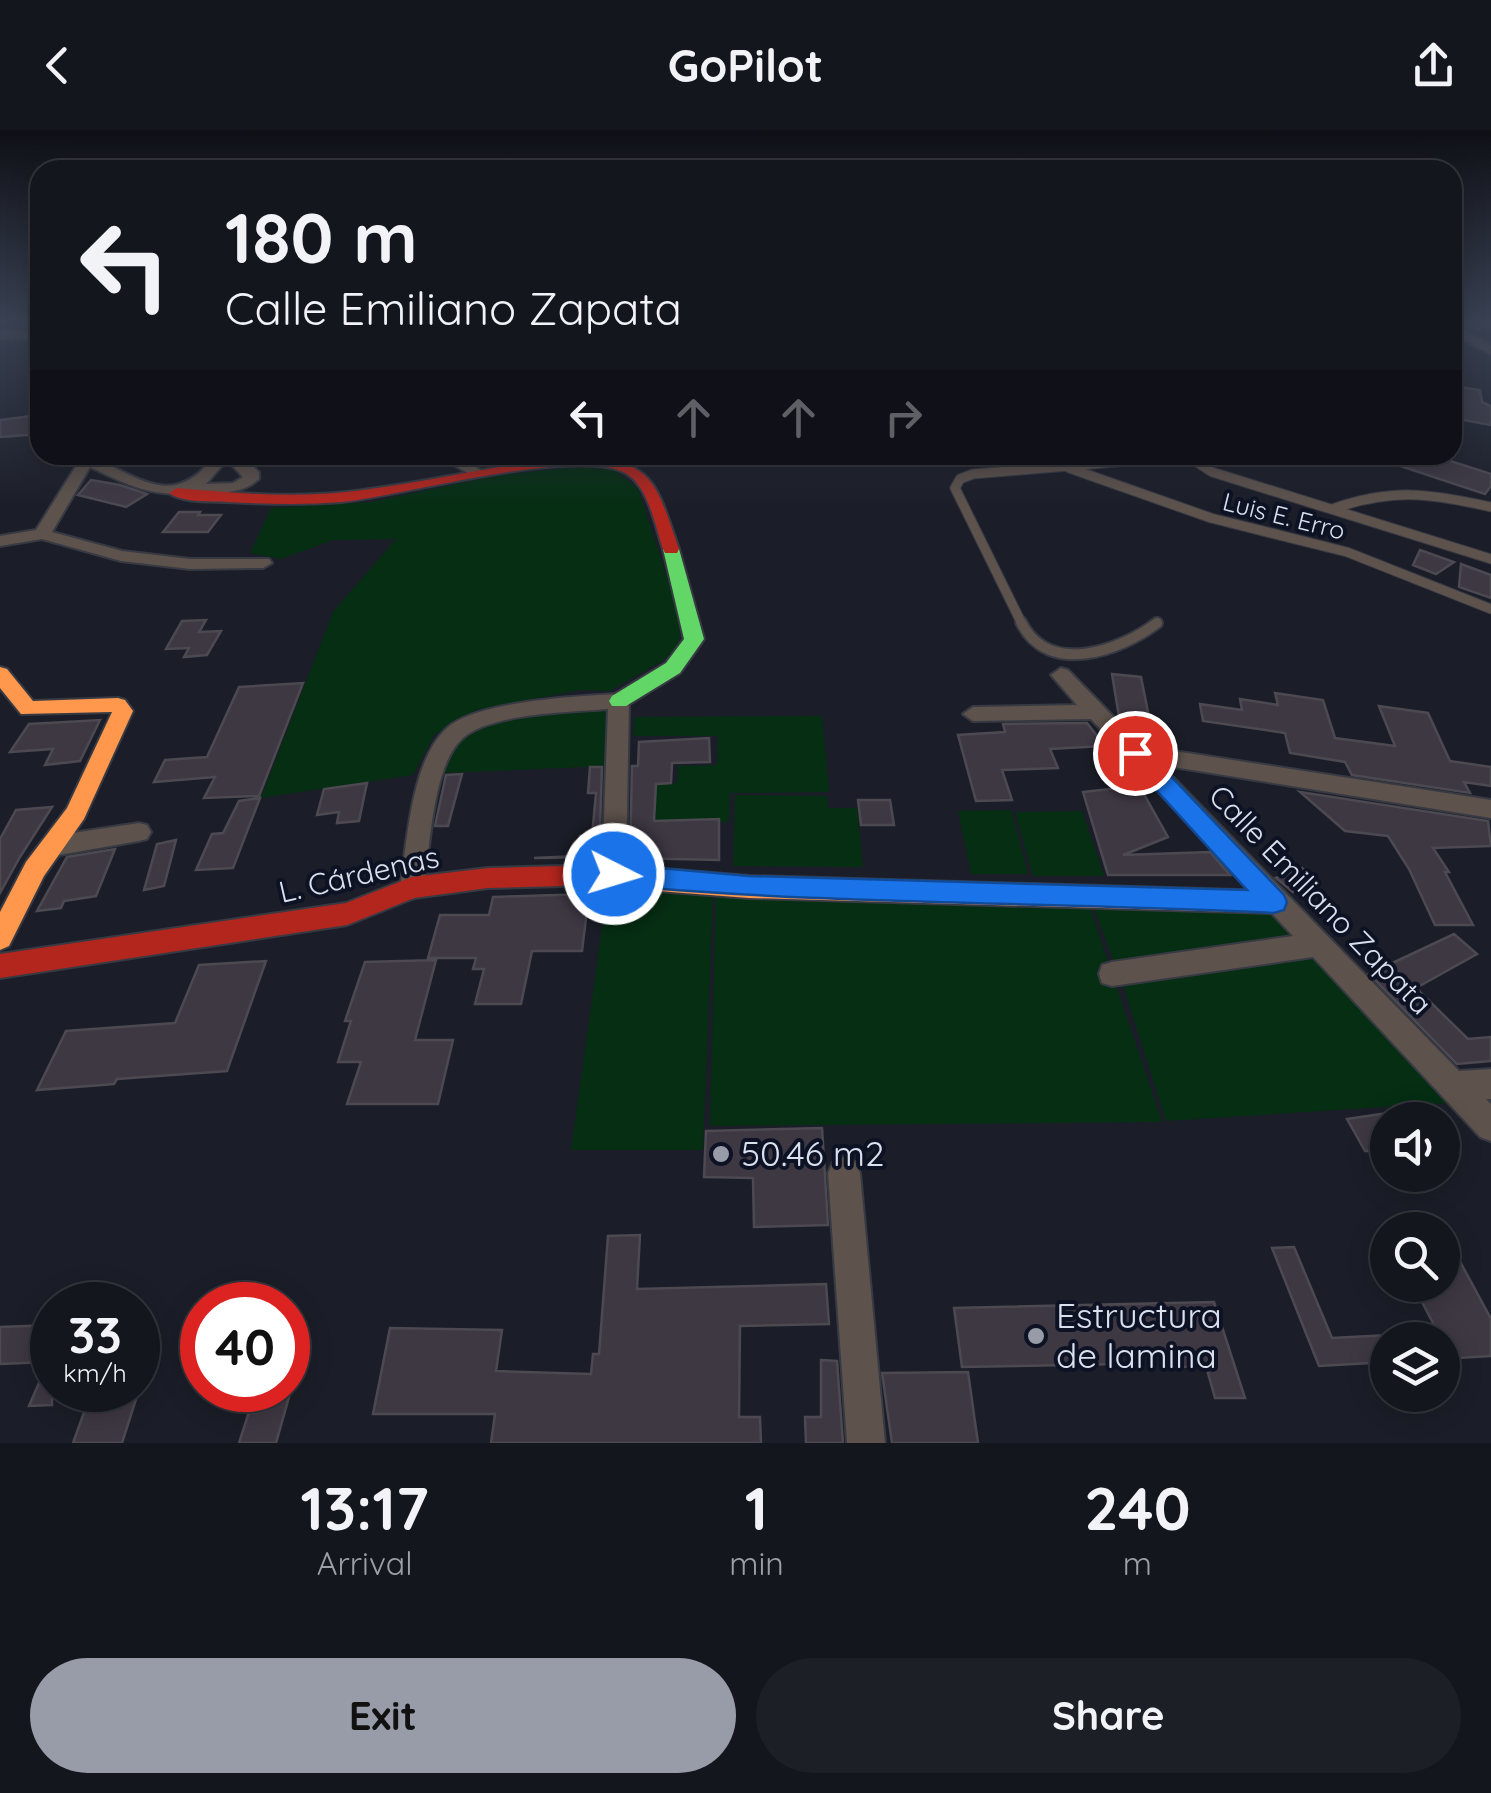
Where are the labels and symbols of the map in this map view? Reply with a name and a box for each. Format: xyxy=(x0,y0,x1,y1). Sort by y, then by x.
street label: Luis E. Erro xyxy=(1220,485,1349,546)
pin xyxy=(1093,711,1178,796)
street label: Calle Emiliano Zapata xyxy=(1201,777,1440,1022)
position arrow xyxy=(562,822,666,926)
street label: L. Cárdenas xyxy=(275,837,442,911)
place label: 50.46 m2 xyxy=(741,1131,884,1175)
marker: 50.46 m2 xyxy=(710,1143,732,1165)
speed limit sign: 40 xyxy=(180,1282,310,1412)
place label: Estructura de lamina xyxy=(1056,1293,1222,1377)
marker: Estructura de lamina xyxy=(1025,1325,1047,1347)

